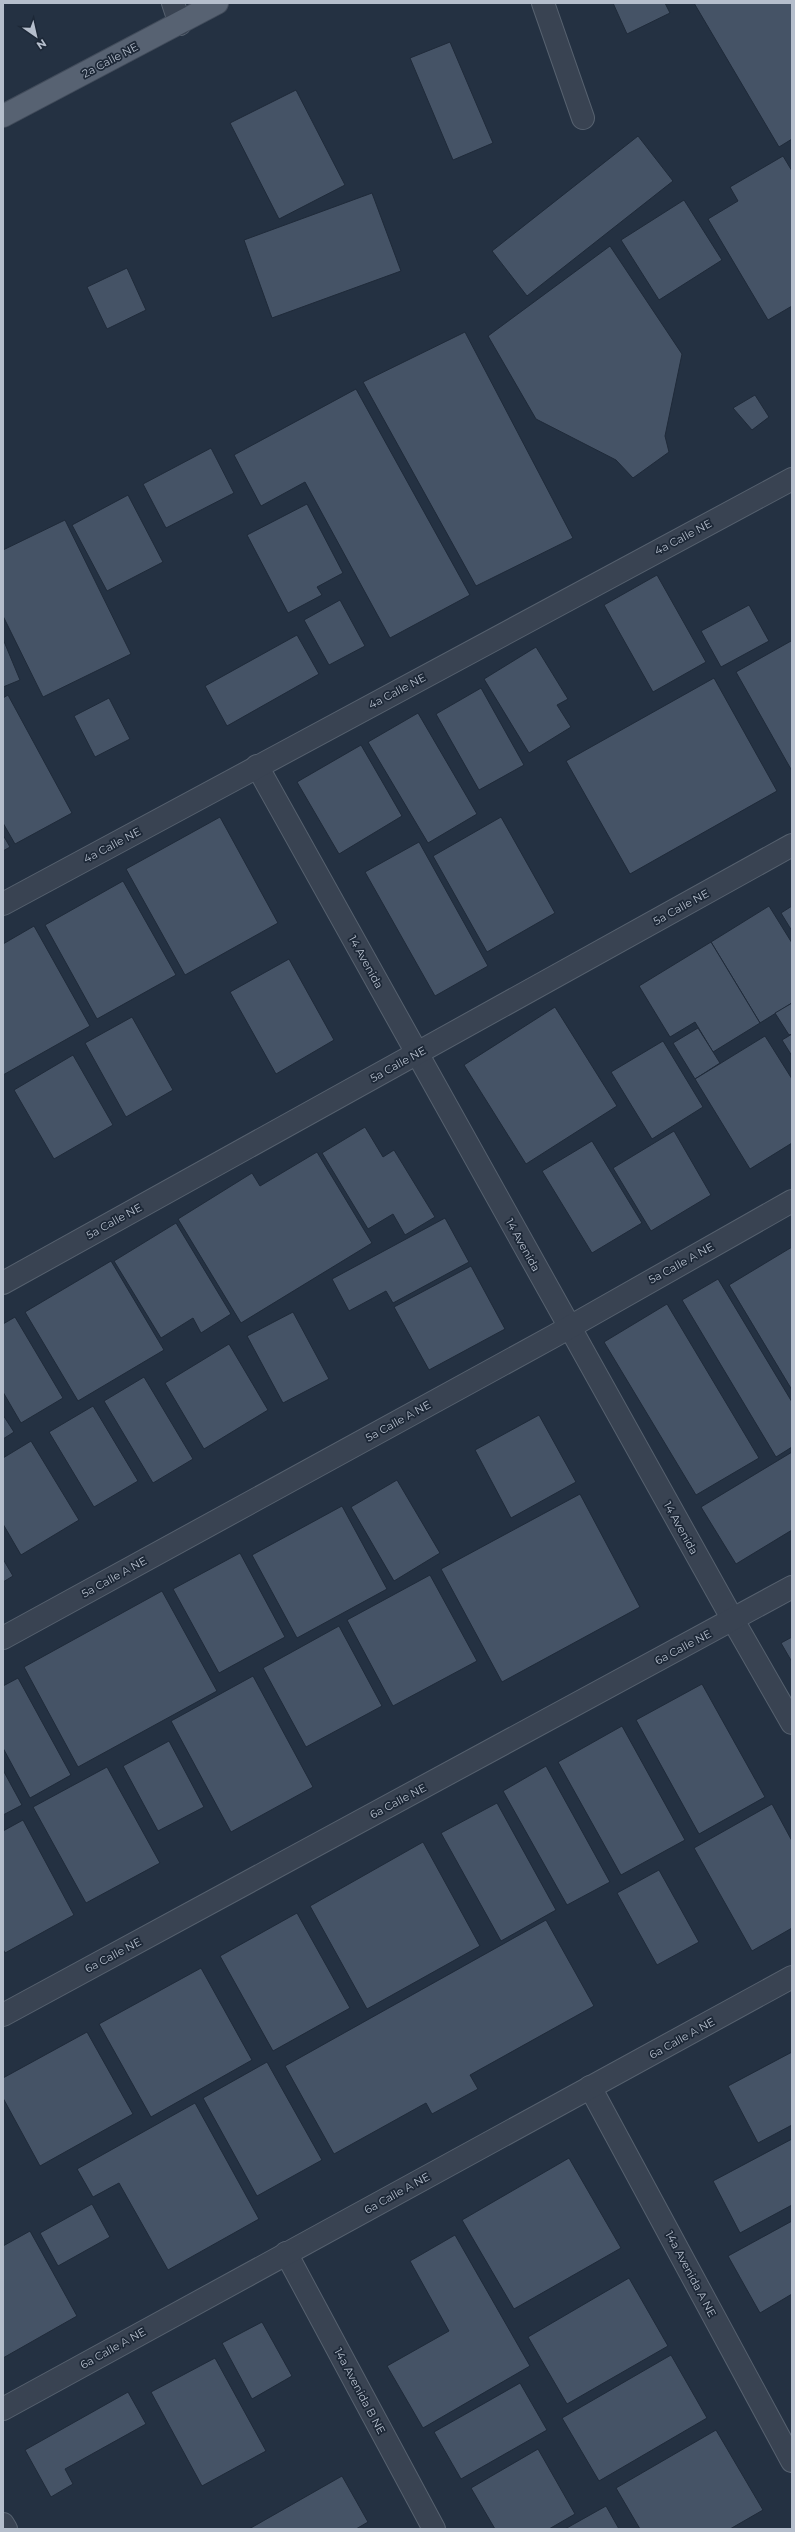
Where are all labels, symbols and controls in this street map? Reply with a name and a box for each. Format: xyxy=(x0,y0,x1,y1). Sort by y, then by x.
north arrow xyxy=(16,16,56,56)
text: N xyxy=(34,36,49,53)
street label: 2a Calle NE xyxy=(80,39,140,81)
street label: 4a Calle NE xyxy=(652,516,714,558)
street label: 4a Calle NE xyxy=(366,670,428,712)
street label: 4a Calle NE xyxy=(81,824,143,866)
street label: 5a Calle NE xyxy=(651,886,711,928)
street label: 14 Avenida xyxy=(346,933,386,991)
street label: 5a Calle NE xyxy=(368,1043,428,1085)
street label: 5a Calle NE xyxy=(84,1200,144,1242)
street label: 14 Avenida xyxy=(503,1216,543,1274)
street label: 5a Calle A NE xyxy=(646,1239,716,1287)
street label: 5a Calle A NE xyxy=(363,1397,433,1445)
street label: 14 Avenida xyxy=(661,1499,701,1557)
street label: 5a Calle A NE xyxy=(79,1553,149,1601)
street label: 6a Calle NE xyxy=(652,1626,714,1668)
street label: 6a Calle NE xyxy=(367,1780,429,1822)
street label: 6a Calle NE xyxy=(82,1934,144,1976)
street label: 6a Calle A NE xyxy=(647,2014,717,2062)
street label: 6a Calle A NE xyxy=(362,2169,432,2217)
street label: 14a Avenida A NE xyxy=(662,2229,720,2319)
street label: 6a Calle A NE xyxy=(78,2324,148,2372)
street label: 14a Avenida B NE xyxy=(331,2345,389,2437)

